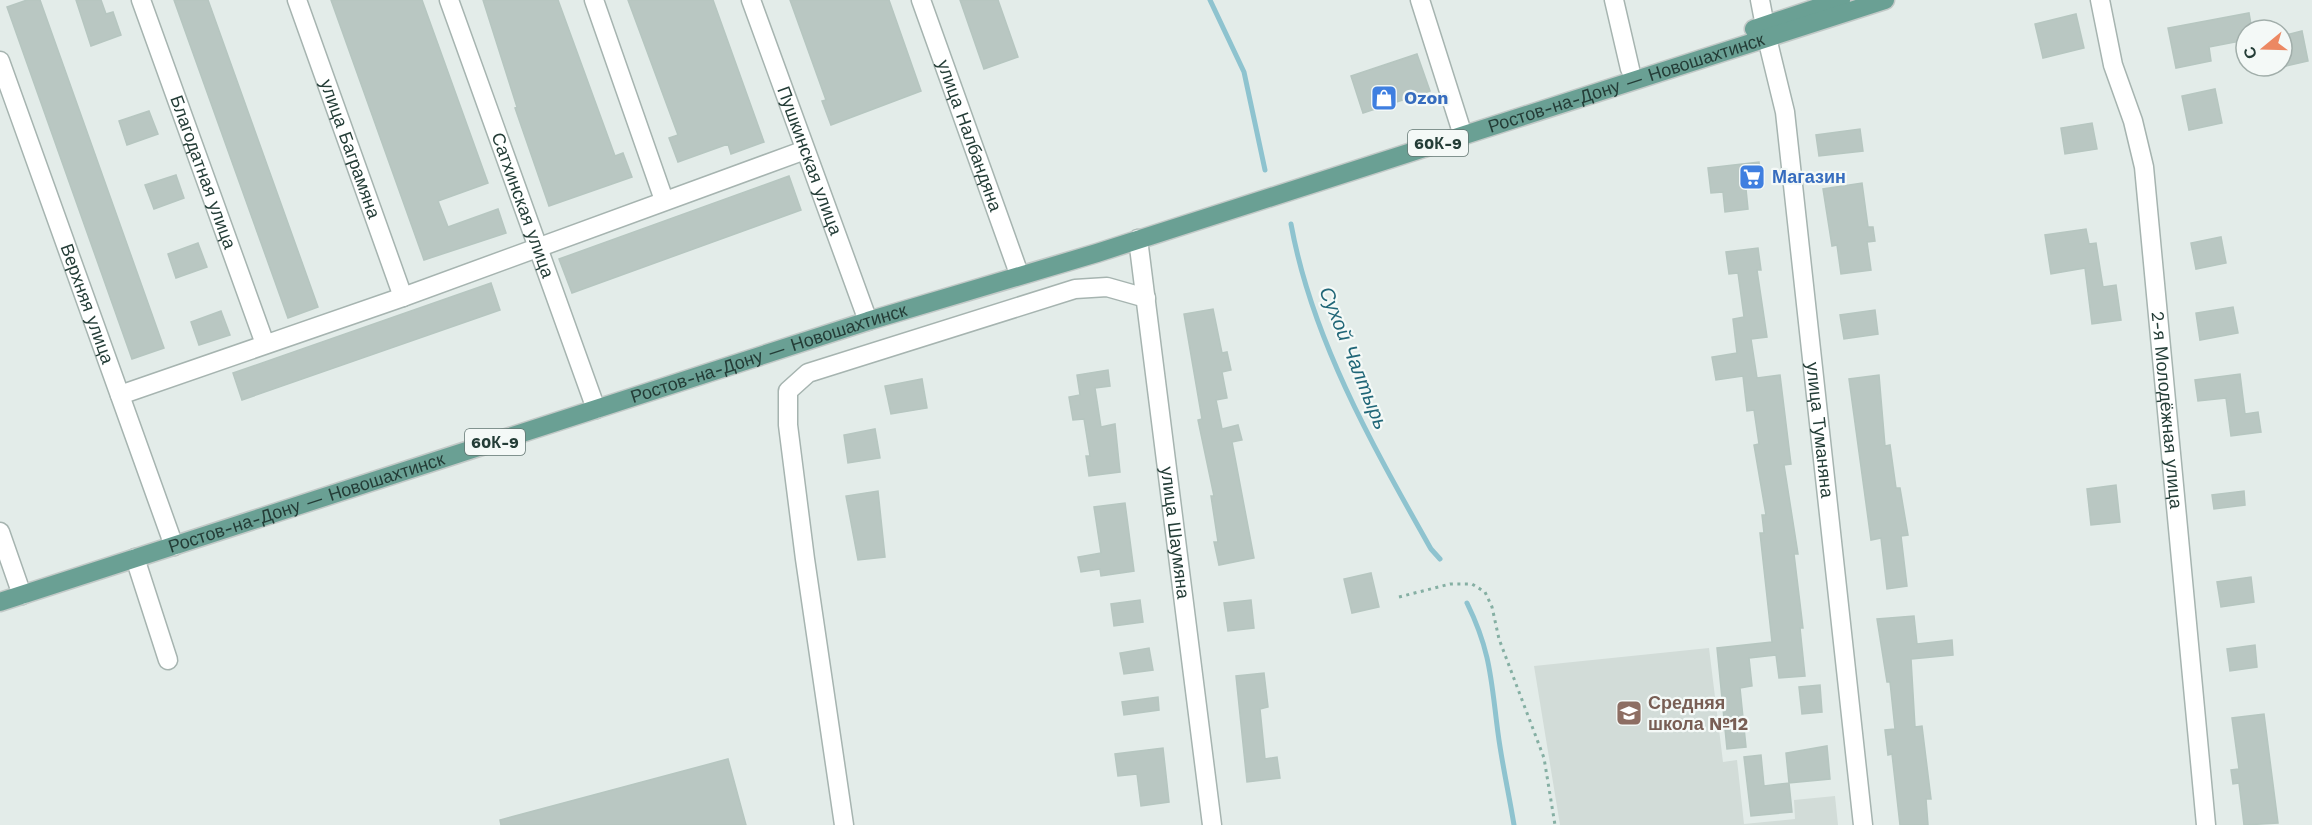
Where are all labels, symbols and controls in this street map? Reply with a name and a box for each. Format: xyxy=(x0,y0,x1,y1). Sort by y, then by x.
north arrow xyxy=(2234,18,2294,78)
street label: Ростов-на-Дону — Новошахтинск xyxy=(1485,28,1767,137)
text: С xyxy=(2239,44,2261,61)
street label: улица Налбандяна xyxy=(933,57,1007,215)
street label: улица Баграмяна xyxy=(316,76,385,222)
street label: Пушкинская улица xyxy=(773,83,847,239)
shop icon: Ozon xyxy=(1369,83,1399,113)
place label: Ozon xyxy=(1404,87,1448,108)
street label: Благодатная улица xyxy=(166,92,241,253)
street label: Сатхинская улица xyxy=(487,130,559,281)
road number: 60К-9 xyxy=(1408,130,1468,156)
supermarket icon: Магазин xyxy=(1737,162,1767,192)
place label: Магазин xyxy=(1772,166,1846,187)
street label: Верхняя улица xyxy=(56,241,119,367)
water label: Сухой Чалтырь xyxy=(1314,283,1394,433)
street label: Ростов-на-Дону — Новошахтинск xyxy=(628,299,909,407)
street label: 2-я Молодёжная улица xyxy=(2148,310,2187,511)
street label: улица Туманяна xyxy=(1802,361,1838,500)
road number: 60К-9 xyxy=(465,429,525,455)
street label: Ростов-на-Дону — Новошахтинск xyxy=(166,448,447,557)
street label: улица Шаумяна xyxy=(1157,465,1194,601)
place label: Средняя школа №12 xyxy=(1648,692,1748,734)
school or university icon: Средняя школа №12 xyxy=(1614,698,1644,728)

